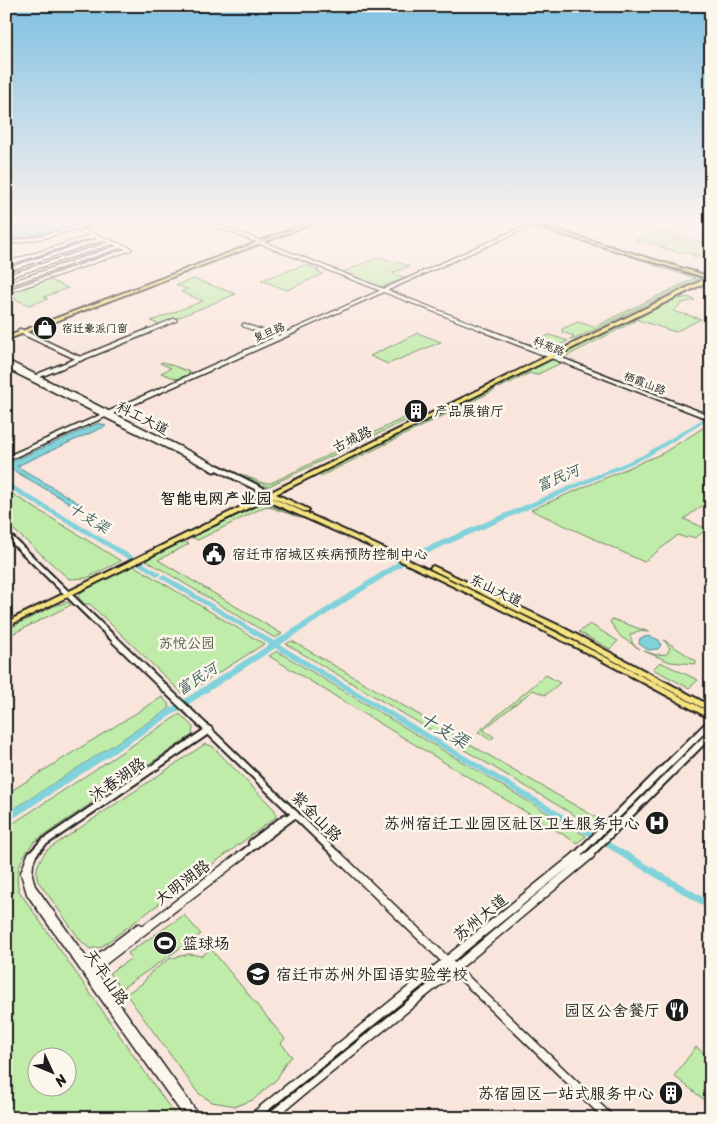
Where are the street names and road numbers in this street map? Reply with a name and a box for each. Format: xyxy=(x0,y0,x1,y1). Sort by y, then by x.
street label: 复旦路 xyxy=(250,317,288,348)
street label: 科苑路 xyxy=(530,331,568,361)
street label: 栖霞山路 xyxy=(621,367,669,400)
street label: 科工大道 xyxy=(112,395,173,442)
street label: 古城路 xyxy=(328,419,377,460)
street label: 东山大道 xyxy=(465,567,526,614)
street label: 沐春湖路 xyxy=(83,749,152,810)
street label: 紫金山路 xyxy=(284,783,350,849)
street label: 大明湖路 xyxy=(148,852,217,913)
street label: 苏州大道 xyxy=(446,886,514,949)
street label: 天平山路 xyxy=(76,943,137,1012)

